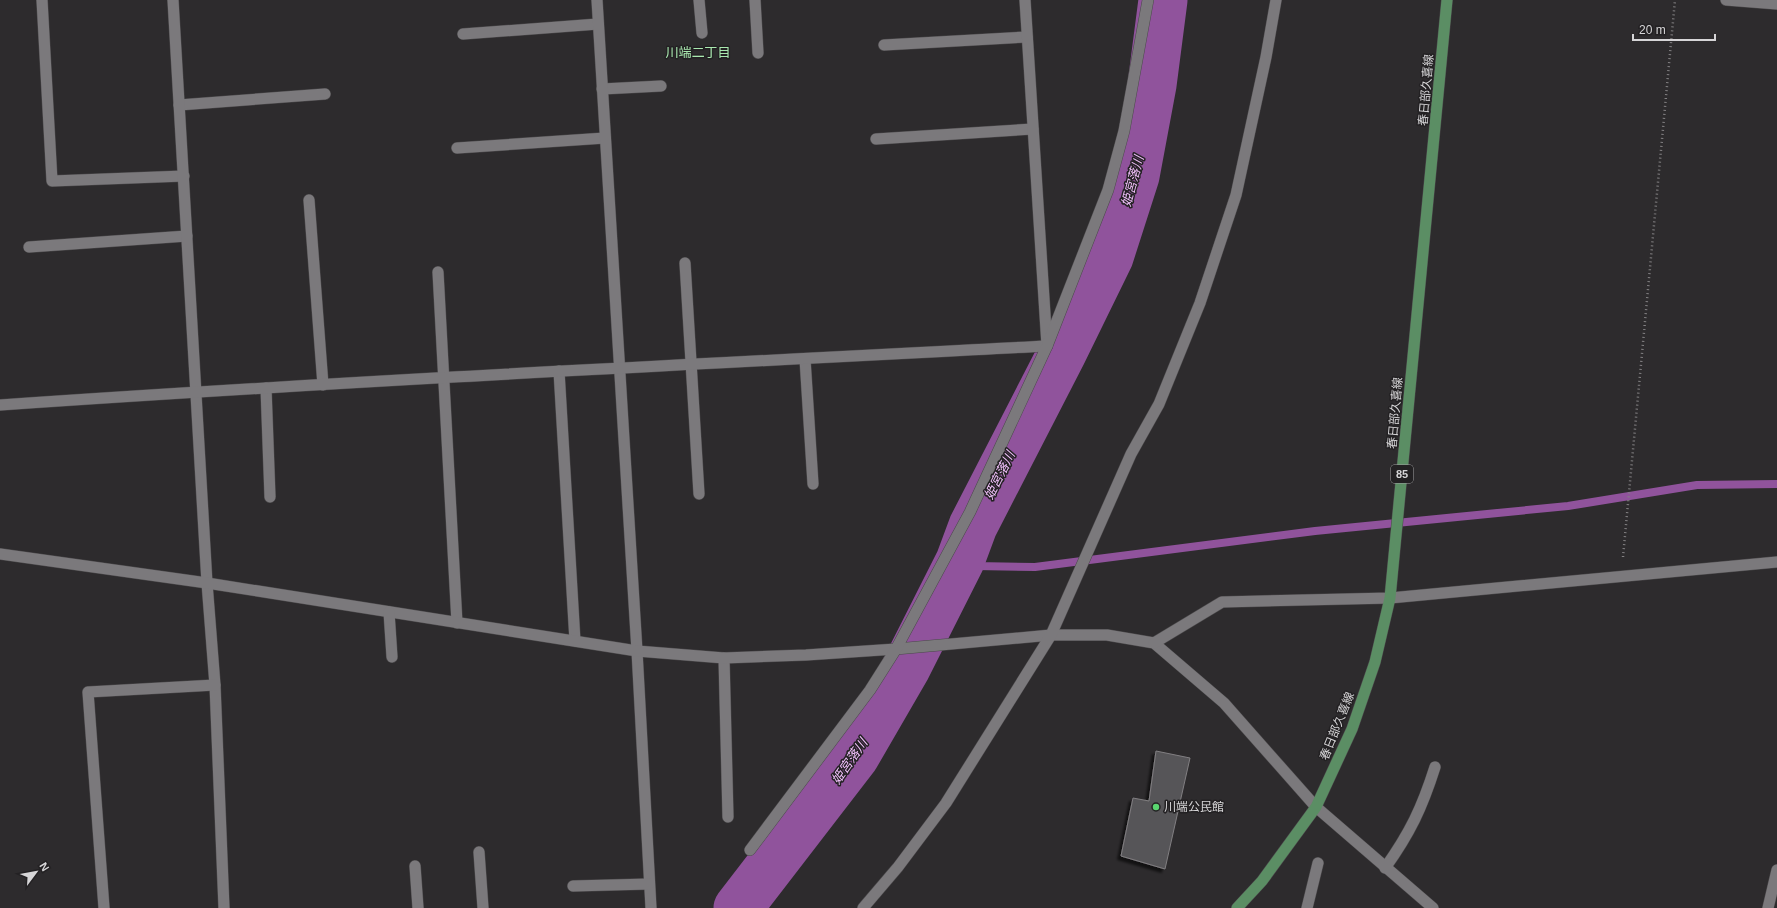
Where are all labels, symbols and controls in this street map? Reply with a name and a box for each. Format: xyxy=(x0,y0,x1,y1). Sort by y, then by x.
scale bar xyxy=(1633,16,1715,42)
text: 20 m xyxy=(1639,23,1666,37)
district label: 川端二丁目 xyxy=(665,45,731,60)
street label: 春日部久喜線 xyxy=(1416,54,1436,126)
water label: 姫宮落川 xyxy=(1119,152,1147,208)
street label: 春日部久喜線 xyxy=(1385,377,1405,449)
water label: 姫宮落川 xyxy=(981,447,1019,502)
road number: 85 xyxy=(1391,465,1413,483)
street label: 春日部久喜線 xyxy=(1317,690,1357,762)
water label: 姫宮落川 xyxy=(828,734,872,787)
place label: 川端公民館 xyxy=(1164,800,1224,814)
marker: 川端公民館 xyxy=(1151,802,1161,812)
north arrow xyxy=(16,852,56,892)
text: N xyxy=(37,860,52,873)

